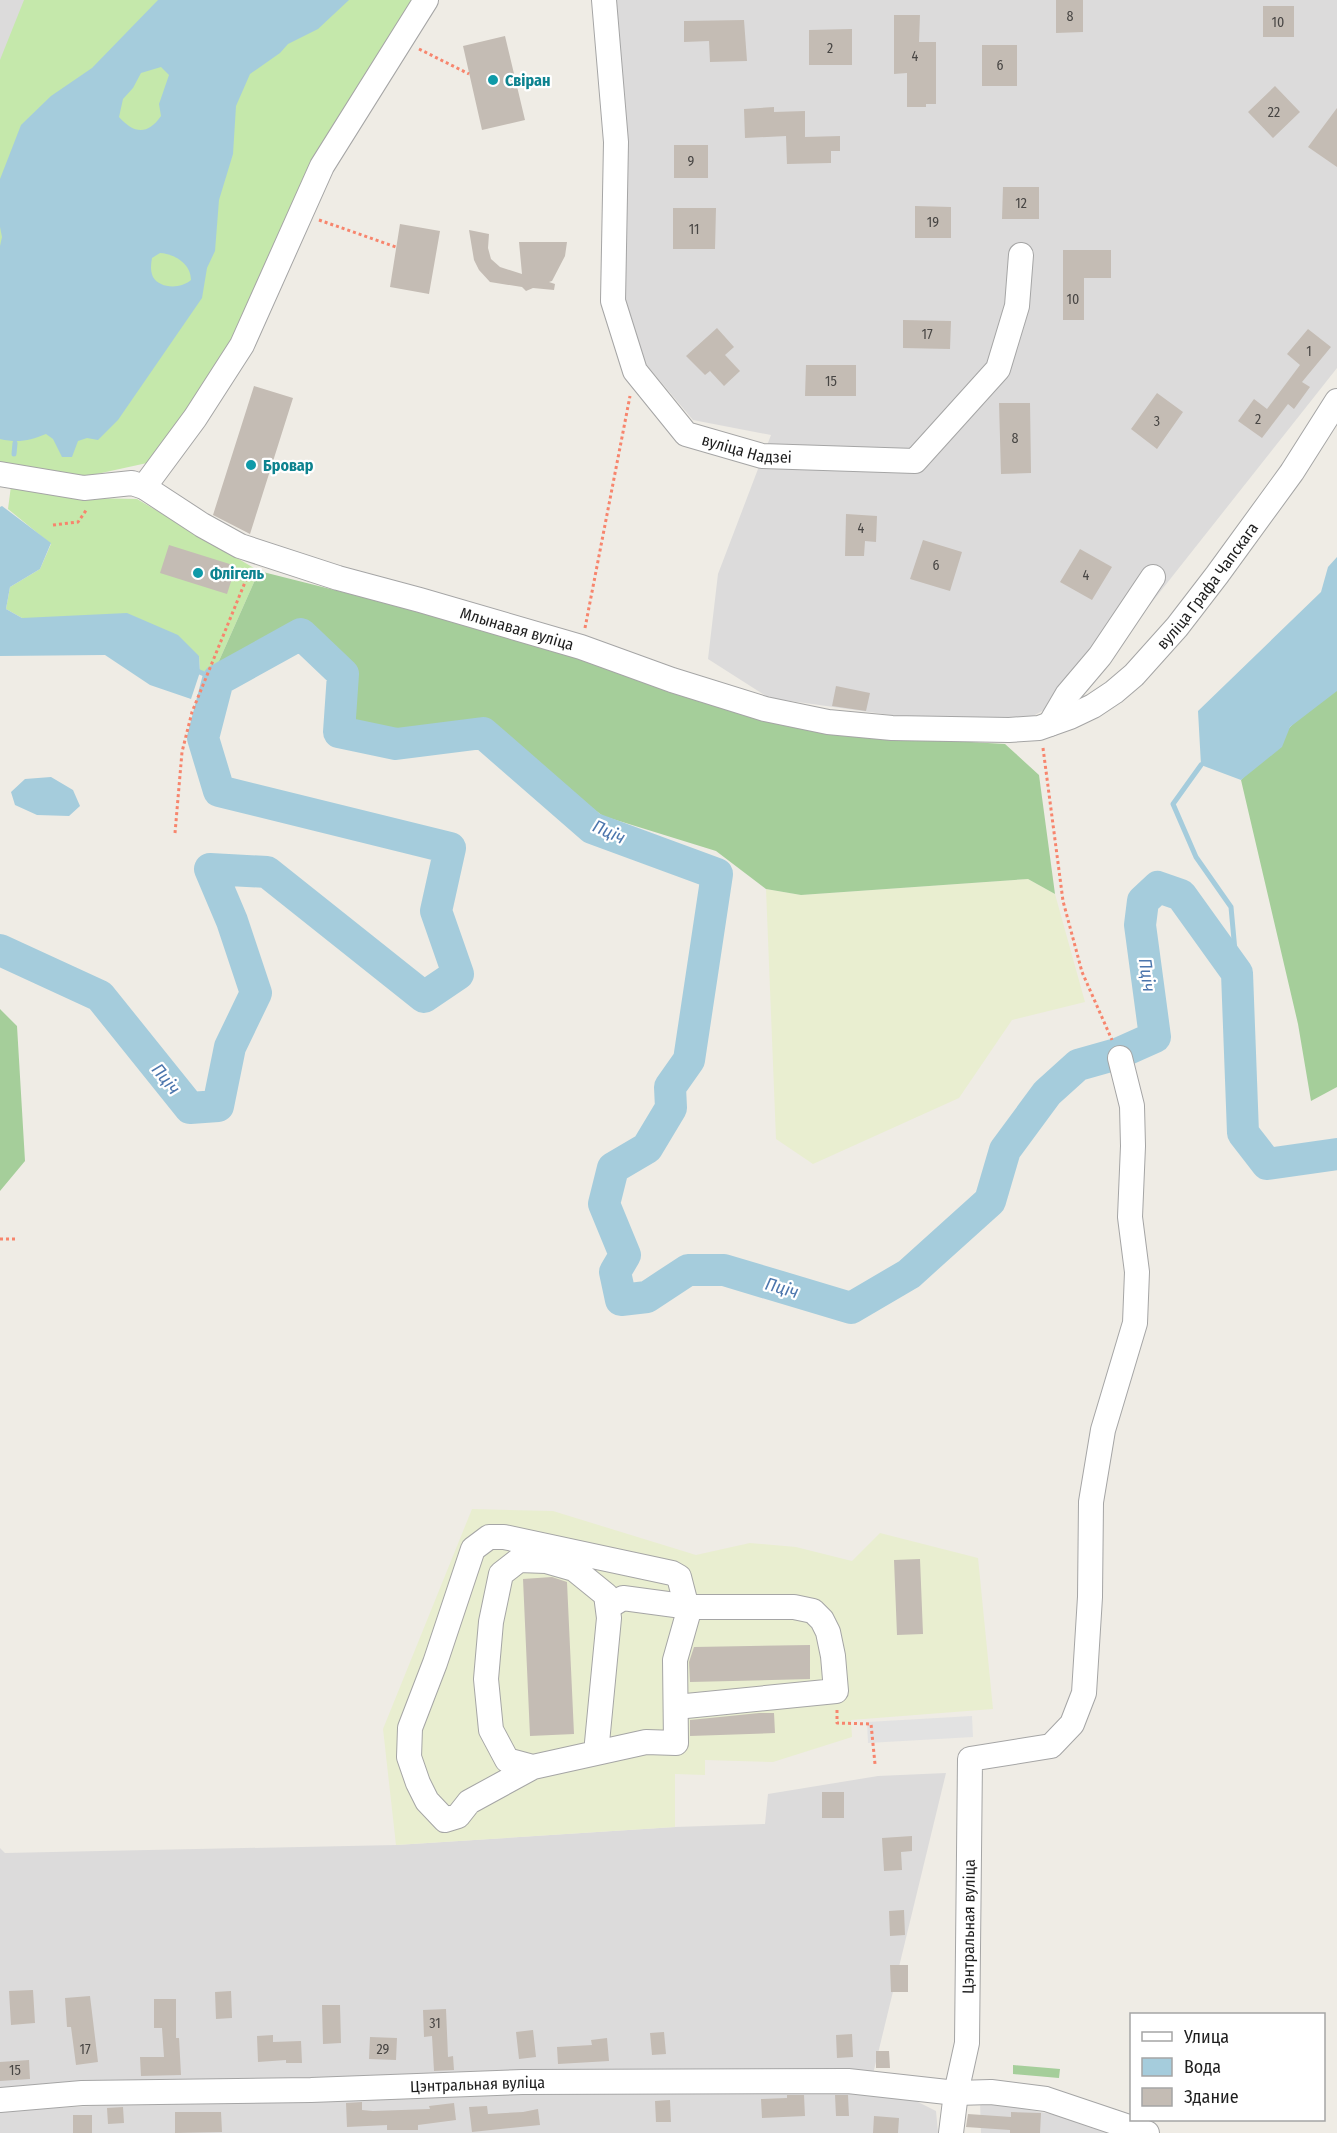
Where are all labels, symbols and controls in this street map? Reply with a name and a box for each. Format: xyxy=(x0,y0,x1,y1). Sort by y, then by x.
house number: 8 xyxy=(1067,8,1074,25)
house number: 10 xyxy=(1272,14,1284,31)
house number: 2 xyxy=(827,40,833,57)
house number: 4 xyxy=(912,48,919,65)
house number: 6 xyxy=(997,57,1004,74)
place label: Свіран xyxy=(505,71,550,90)
marker: Свіран xyxy=(486,73,500,87)
house number: 22 xyxy=(1268,104,1280,121)
house number: 9 xyxy=(688,153,695,170)
house number: 12 xyxy=(1015,195,1027,212)
house number: 19 xyxy=(927,214,939,231)
house number: 11 xyxy=(689,221,699,238)
house number: 10 xyxy=(1067,291,1079,308)
house number: 17 xyxy=(921,326,933,343)
house number: 1 xyxy=(1306,343,1312,360)
house number: 15 xyxy=(825,373,837,390)
house number: 2 xyxy=(1255,411,1261,428)
house number: 3 xyxy=(1154,413,1160,430)
street label: вуліца Надзеі xyxy=(700,430,792,466)
house number: 8 xyxy=(1012,430,1019,447)
place label: Бровар xyxy=(263,456,314,475)
marker: Бровар xyxy=(244,458,258,472)
street label: вуліца Графа Чапскага xyxy=(1153,518,1262,653)
house number: 4 xyxy=(858,520,865,537)
house number: 6 xyxy=(933,557,940,574)
place label: Флігель xyxy=(210,564,265,583)
marker: Флігель xyxy=(191,566,205,580)
house number: 4 xyxy=(1083,567,1090,584)
street label: Млынавая вуліца xyxy=(458,603,576,654)
water label: Пціч xyxy=(589,815,629,849)
water label: Пціч xyxy=(1134,957,1160,993)
water label: Пціч xyxy=(147,1059,185,1099)
water label: Пціч xyxy=(763,1273,801,1303)
street label: Цэнтральная вуліца xyxy=(958,1859,978,1994)
legend xyxy=(1130,2013,1325,2121)
house number: 31 xyxy=(429,2015,441,2032)
text: Улица xyxy=(1183,2026,1229,2048)
house number: 17 xyxy=(79,2041,91,2058)
house number: 29 xyxy=(377,2041,390,2058)
text: Вода xyxy=(1184,2056,1221,2078)
house number: 15 xyxy=(9,2062,21,2079)
street label: Цэнтральная вуліца xyxy=(410,2072,545,2096)
text: Здание xyxy=(1184,2086,1239,2108)

